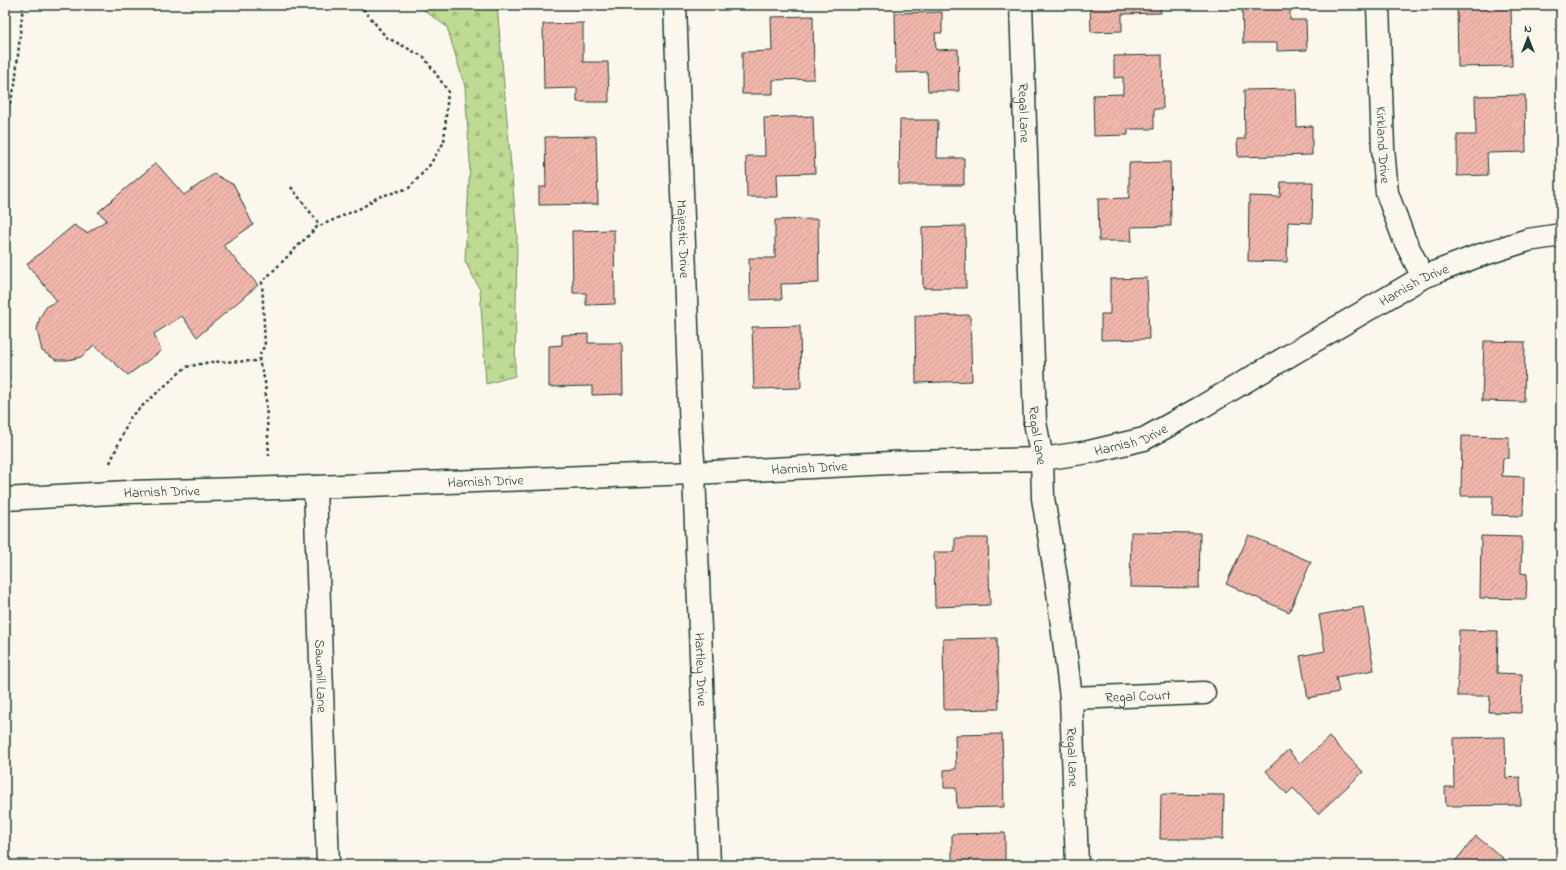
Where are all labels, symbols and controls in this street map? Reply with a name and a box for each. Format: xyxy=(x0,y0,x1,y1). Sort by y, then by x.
north arrow xyxy=(1508,18,1548,58)
text: N xyxy=(1524,21,1532,37)
street label: Regal Lane xyxy=(1011,83,1035,144)
street label: Kirkland Drive xyxy=(1370,106,1395,185)
street label: Majestic Drive xyxy=(670,199,694,279)
street label: Harnish Drive xyxy=(1376,259,1453,312)
street label: Regal Lane xyxy=(1022,406,1051,466)
street label: Harnish Drive xyxy=(1092,419,1172,462)
street label: Harnish Drive xyxy=(771,456,849,481)
street label: Harnish Drive xyxy=(447,470,525,494)
street label: Harnish Drive xyxy=(123,481,201,504)
street label: Hartley Drive xyxy=(688,632,712,708)
street label: Sawmill Lane xyxy=(308,639,332,714)
street label: Regal Court xyxy=(1105,685,1172,709)
street label: Regal Lane xyxy=(1060,727,1083,788)

